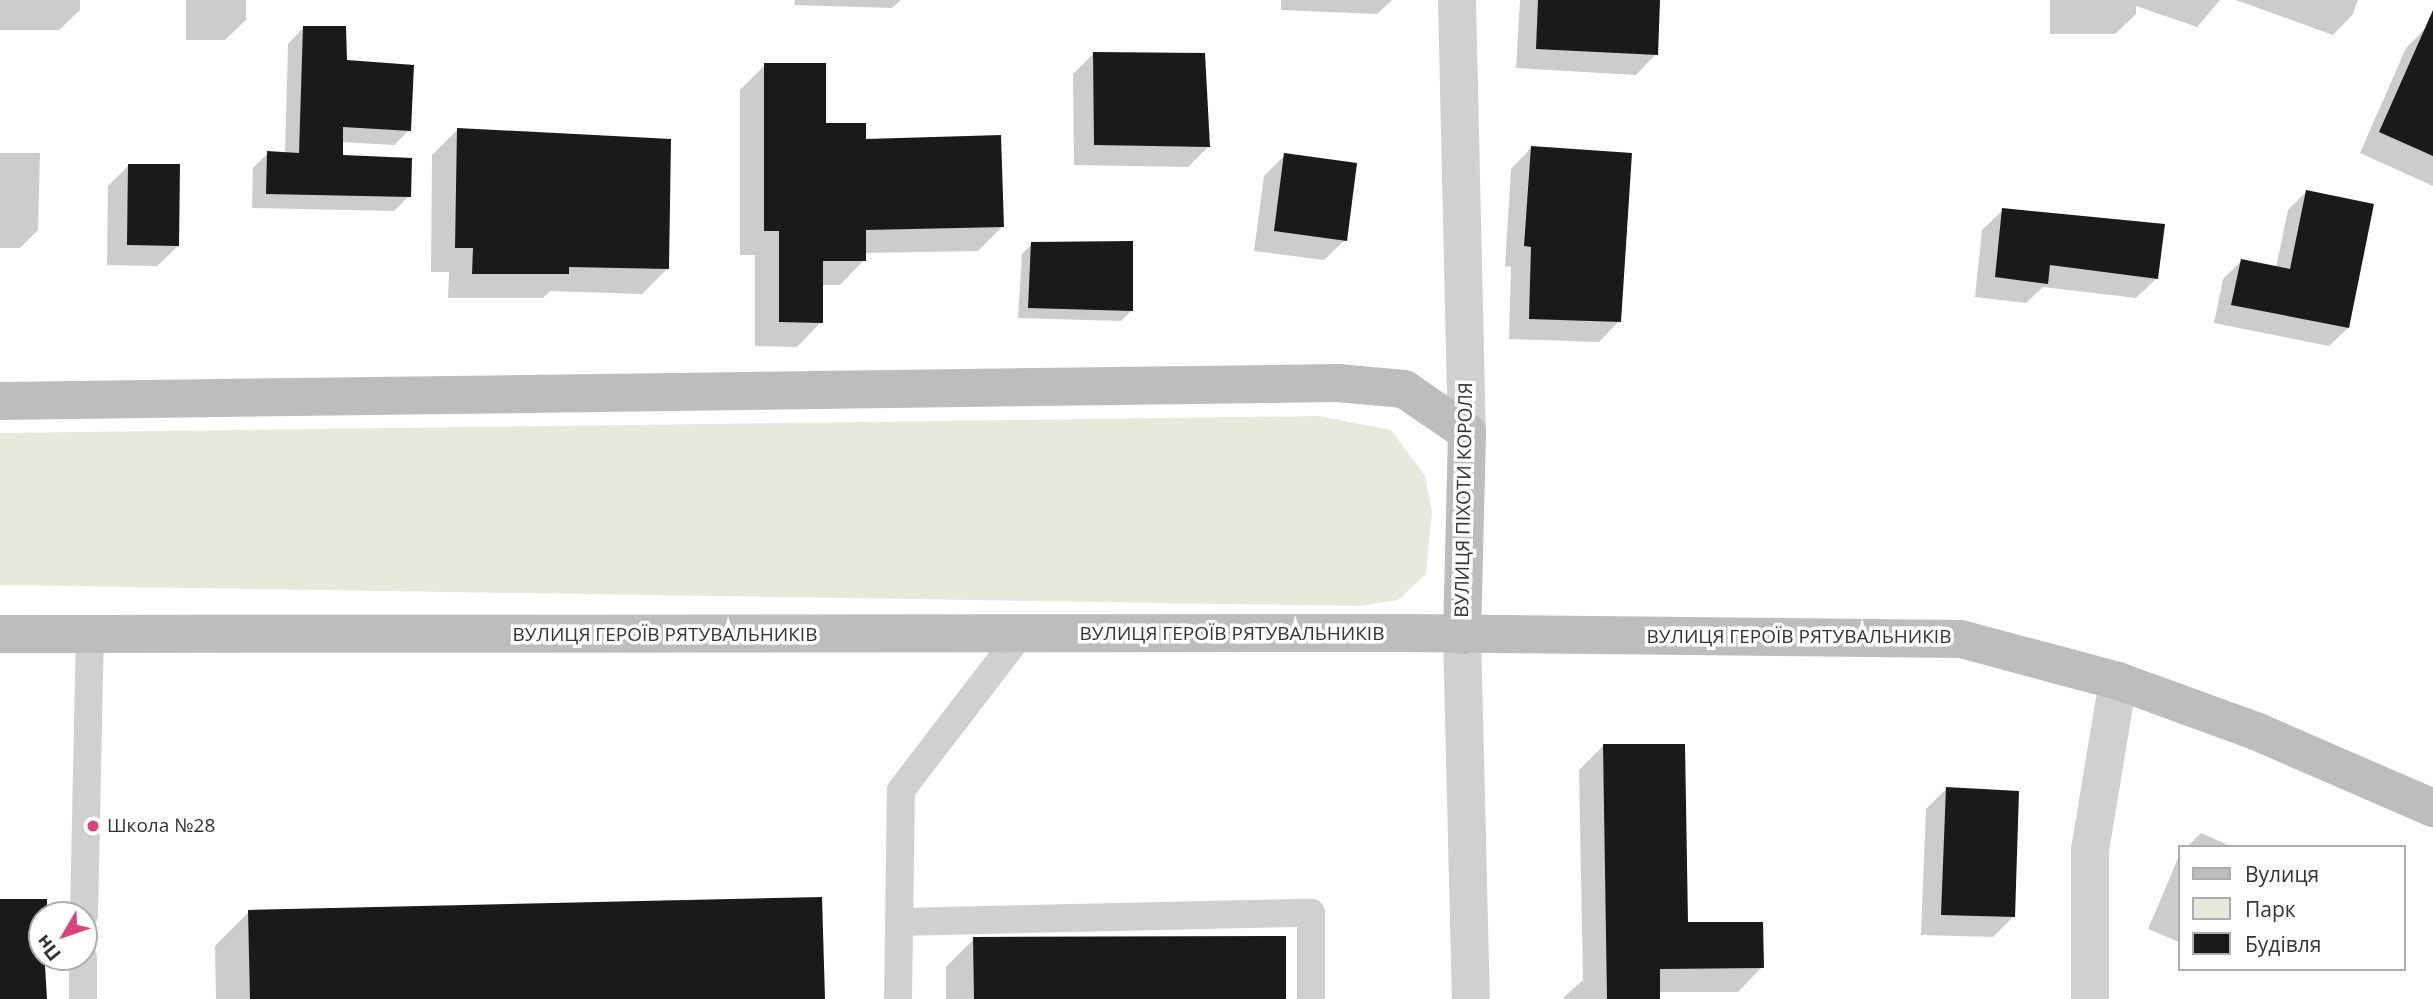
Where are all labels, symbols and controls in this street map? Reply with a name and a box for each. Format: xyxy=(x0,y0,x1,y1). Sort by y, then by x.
street label: ВУЛИЦЯ ПІХОТИ КОРОЛЯ xyxy=(1451,382,1477,618)
street label: ВУЛИЦЯ ГЕРОЇВ РЯТУВАЛЬНИКІВ xyxy=(1080,623,1384,645)
street label: ВУЛИЦЯ ГЕРОЇВ РЯТУВАЛЬНИКІВ xyxy=(513,624,817,646)
street label: ВУЛИЦЯ ГЕРОЇВ РЯТУВАЛЬНИКІВ xyxy=(1647,626,1951,648)
place label: Школа №28 xyxy=(107,815,215,837)
marker: Школа №28 xyxy=(85,818,101,834)
legend xyxy=(2178,845,2405,971)
text: Вулиця xyxy=(2245,860,2319,888)
text: Парк xyxy=(2245,895,2296,923)
north arrow xyxy=(28,901,98,971)
text: Пн xyxy=(30,929,67,967)
text: Будівля xyxy=(2245,930,2321,958)

